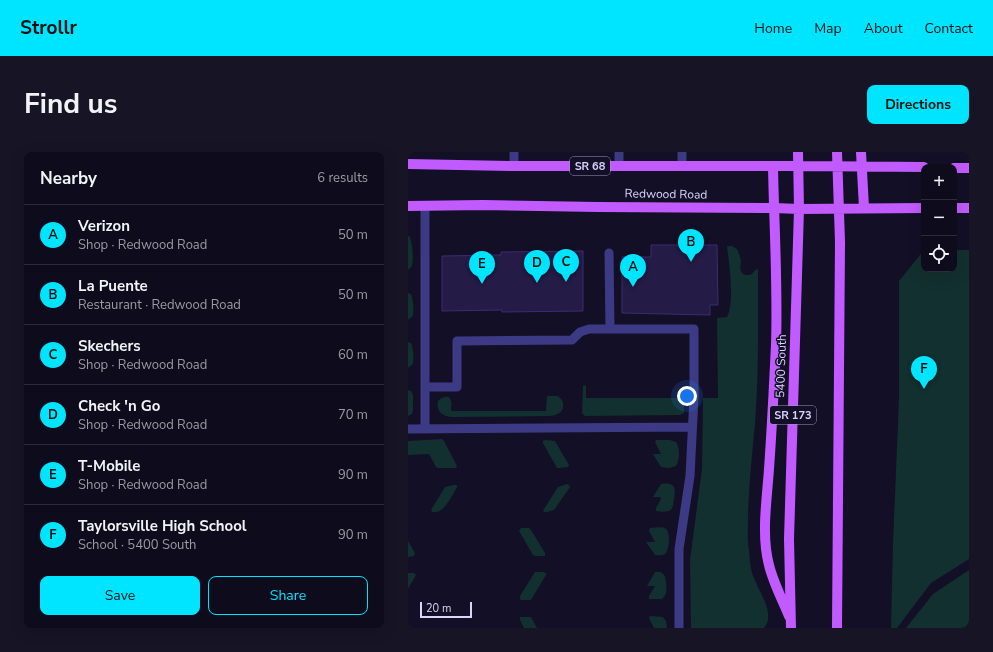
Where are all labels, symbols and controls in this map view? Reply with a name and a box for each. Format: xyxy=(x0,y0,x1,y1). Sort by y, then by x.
text: Strollr xyxy=(20,15,77,41)
text: Home xyxy=(754,19,792,38)
text: Map xyxy=(814,19,842,38)
text: About xyxy=(864,19,903,38)
text: Contact xyxy=(925,19,973,38)
text: Find us xyxy=(24,85,118,123)
button: Directions xyxy=(867,85,969,124)
road number: SR 68 xyxy=(570,157,610,175)
map controls xyxy=(921,164,957,272)
button: + xyxy=(921,164,957,200)
text: Nearby xyxy=(40,167,97,190)
text: 6 results xyxy=(317,169,368,187)
street label: Redwood Road xyxy=(625,185,707,203)
button: − xyxy=(921,200,957,236)
text: Verizon xyxy=(78,216,130,236)
text: A xyxy=(48,226,58,244)
text: 50 m xyxy=(338,226,368,244)
pin: B xyxy=(678,229,704,262)
text: Shop · Redwood Road xyxy=(78,236,207,254)
button: locate xyxy=(921,236,957,272)
pin: C xyxy=(553,249,579,282)
pin: D xyxy=(524,250,550,283)
pin: E xyxy=(469,251,495,284)
pin: A xyxy=(620,254,646,287)
text: La Puente xyxy=(78,276,148,296)
text: B xyxy=(49,286,57,304)
text: 50 m xyxy=(338,286,368,304)
text: Restaurant · Redwood Road xyxy=(78,296,241,314)
street label: 5400 South xyxy=(772,334,790,398)
text: Skechers xyxy=(78,336,141,356)
text: C xyxy=(49,346,57,364)
text: 60 m xyxy=(338,346,368,364)
text: Shop · Redwood Road xyxy=(78,356,207,374)
pin: F xyxy=(911,356,937,389)
your location xyxy=(677,386,697,406)
text: Check 'n Go xyxy=(78,396,160,416)
text: D xyxy=(48,406,58,424)
text: 70 m xyxy=(338,406,368,424)
road number: SR 173 xyxy=(770,406,816,424)
text: Shop · Redwood Road xyxy=(78,416,207,434)
text: T-Mobile xyxy=(78,456,140,476)
text: E xyxy=(49,466,57,484)
text: 90 m xyxy=(338,466,368,484)
text: Shop · Redwood Road xyxy=(78,476,207,494)
text: Taylorsville High School xyxy=(78,516,247,536)
text: F xyxy=(49,526,57,544)
text: 90 m xyxy=(338,526,368,544)
text: School · 5400 South xyxy=(78,536,196,554)
button: Save xyxy=(40,576,200,615)
button: Share xyxy=(208,576,368,615)
scale bar xyxy=(420,600,472,619)
text: 20 m xyxy=(426,601,451,616)

